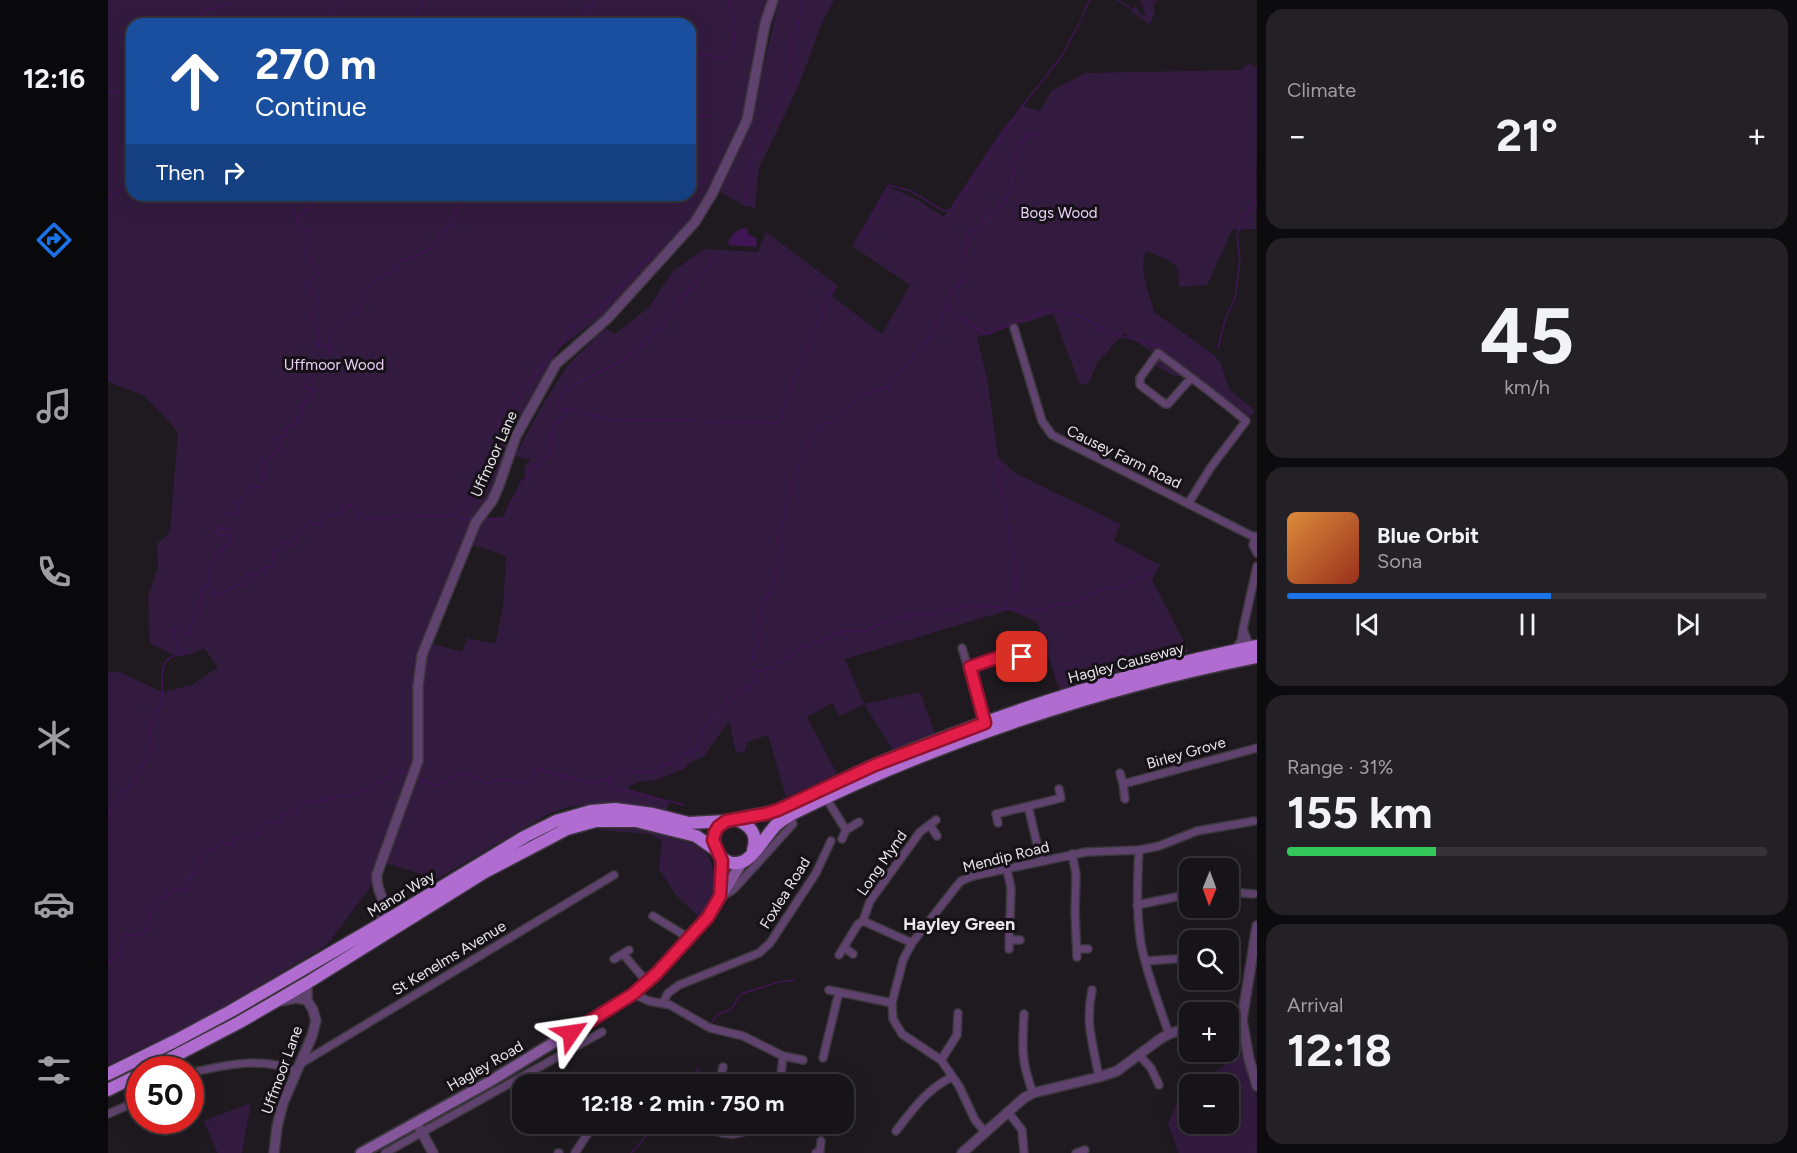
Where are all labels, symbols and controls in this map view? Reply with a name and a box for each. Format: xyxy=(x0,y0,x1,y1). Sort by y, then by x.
text: 270 m xyxy=(255,39,377,90)
icon: ahead xyxy=(156,42,234,120)
text: 12:16 xyxy=(23,62,85,95)
text: Climate xyxy=(1287,78,1356,102)
text: Continue xyxy=(255,90,367,123)
text: 21° xyxy=(1496,108,1558,162)
text: − xyxy=(1287,116,1308,155)
text: + xyxy=(1746,116,1767,155)
icon: right xyxy=(217,156,250,189)
text: Then xyxy=(156,159,205,186)
park label: Bogs Wood xyxy=(1020,204,1098,222)
icon: directions xyxy=(33,219,75,261)
text: 45 xyxy=(1480,289,1574,383)
park label: Uffmoor Wood xyxy=(284,356,384,374)
text: km/h xyxy=(1504,375,1550,399)
icon: music xyxy=(33,385,75,427)
street label: Uffmoor Lane xyxy=(467,408,521,500)
street label: Causey Farm Road xyxy=(1064,421,1184,493)
text: Blue Orbit xyxy=(1377,522,1479,549)
text: Sona xyxy=(1377,549,1422,573)
icon: phone xyxy=(33,551,75,593)
icon: previous xyxy=(1351,608,1384,641)
icon: pause xyxy=(1511,608,1544,641)
icon: next xyxy=(1671,608,1704,641)
pin xyxy=(996,631,1047,682)
street label: Hagley Causeway xyxy=(1066,639,1186,687)
icon: arrive xyxy=(1005,640,1038,673)
icon: climate xyxy=(33,717,75,759)
street label: Birley Grove xyxy=(1144,733,1228,773)
text: Range · 31% xyxy=(1287,755,1393,779)
text: 155 km xyxy=(1287,785,1432,839)
street label: Long Mynd xyxy=(853,827,911,899)
street label: Mendip Road xyxy=(961,838,1051,876)
street label: Foxlea Road xyxy=(756,854,814,932)
north arrow xyxy=(1179,858,1239,918)
map controls xyxy=(1179,858,1239,1134)
street label: Manor Way xyxy=(364,867,438,921)
icon: car xyxy=(33,883,75,925)
district label: Hayley Green xyxy=(903,913,1015,935)
street label: St Kenelms Avenue xyxy=(389,917,509,999)
button: search xyxy=(1179,930,1239,990)
text: Arrival xyxy=(1287,993,1343,1017)
position arrow xyxy=(539,1001,603,1065)
button: + xyxy=(1179,1002,1239,1062)
street label: Uffmoor Lane xyxy=(258,1023,306,1117)
text: 12:18 xyxy=(1287,1023,1392,1077)
street label: Hagley Road xyxy=(444,1037,526,1095)
icon: filters xyxy=(33,1049,75,1091)
speed limit sign: 50 xyxy=(126,1056,204,1134)
button: − xyxy=(1179,1074,1239,1134)
text: 12:18 · 2 min · 750 m xyxy=(582,1090,784,1117)

